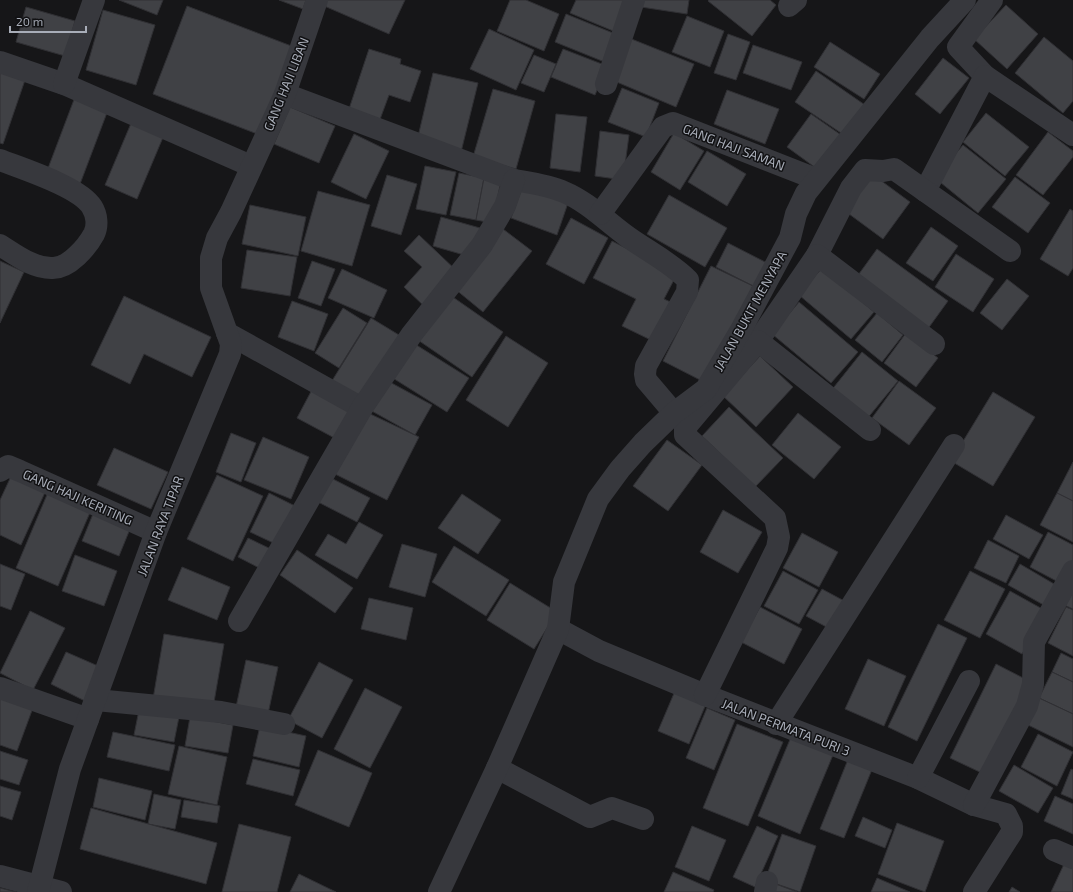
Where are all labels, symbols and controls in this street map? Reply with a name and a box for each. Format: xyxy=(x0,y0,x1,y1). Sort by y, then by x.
scale bar xyxy=(10,8,86,34)
text: 20 m xyxy=(16,14,43,28)
street label: GANG HAJI LIBAN xyxy=(260,35,312,133)
street label: GANG HAJI SAMAN xyxy=(681,120,787,174)
street label: JALAN BUKIT MENYAPA xyxy=(710,248,790,374)
street label: GANG HAJI KERITING xyxy=(21,466,135,528)
street label: JALAN RAYA TIPAR xyxy=(134,474,186,578)
street label: JALAN PERMATA PURI 3 xyxy=(719,695,853,759)

